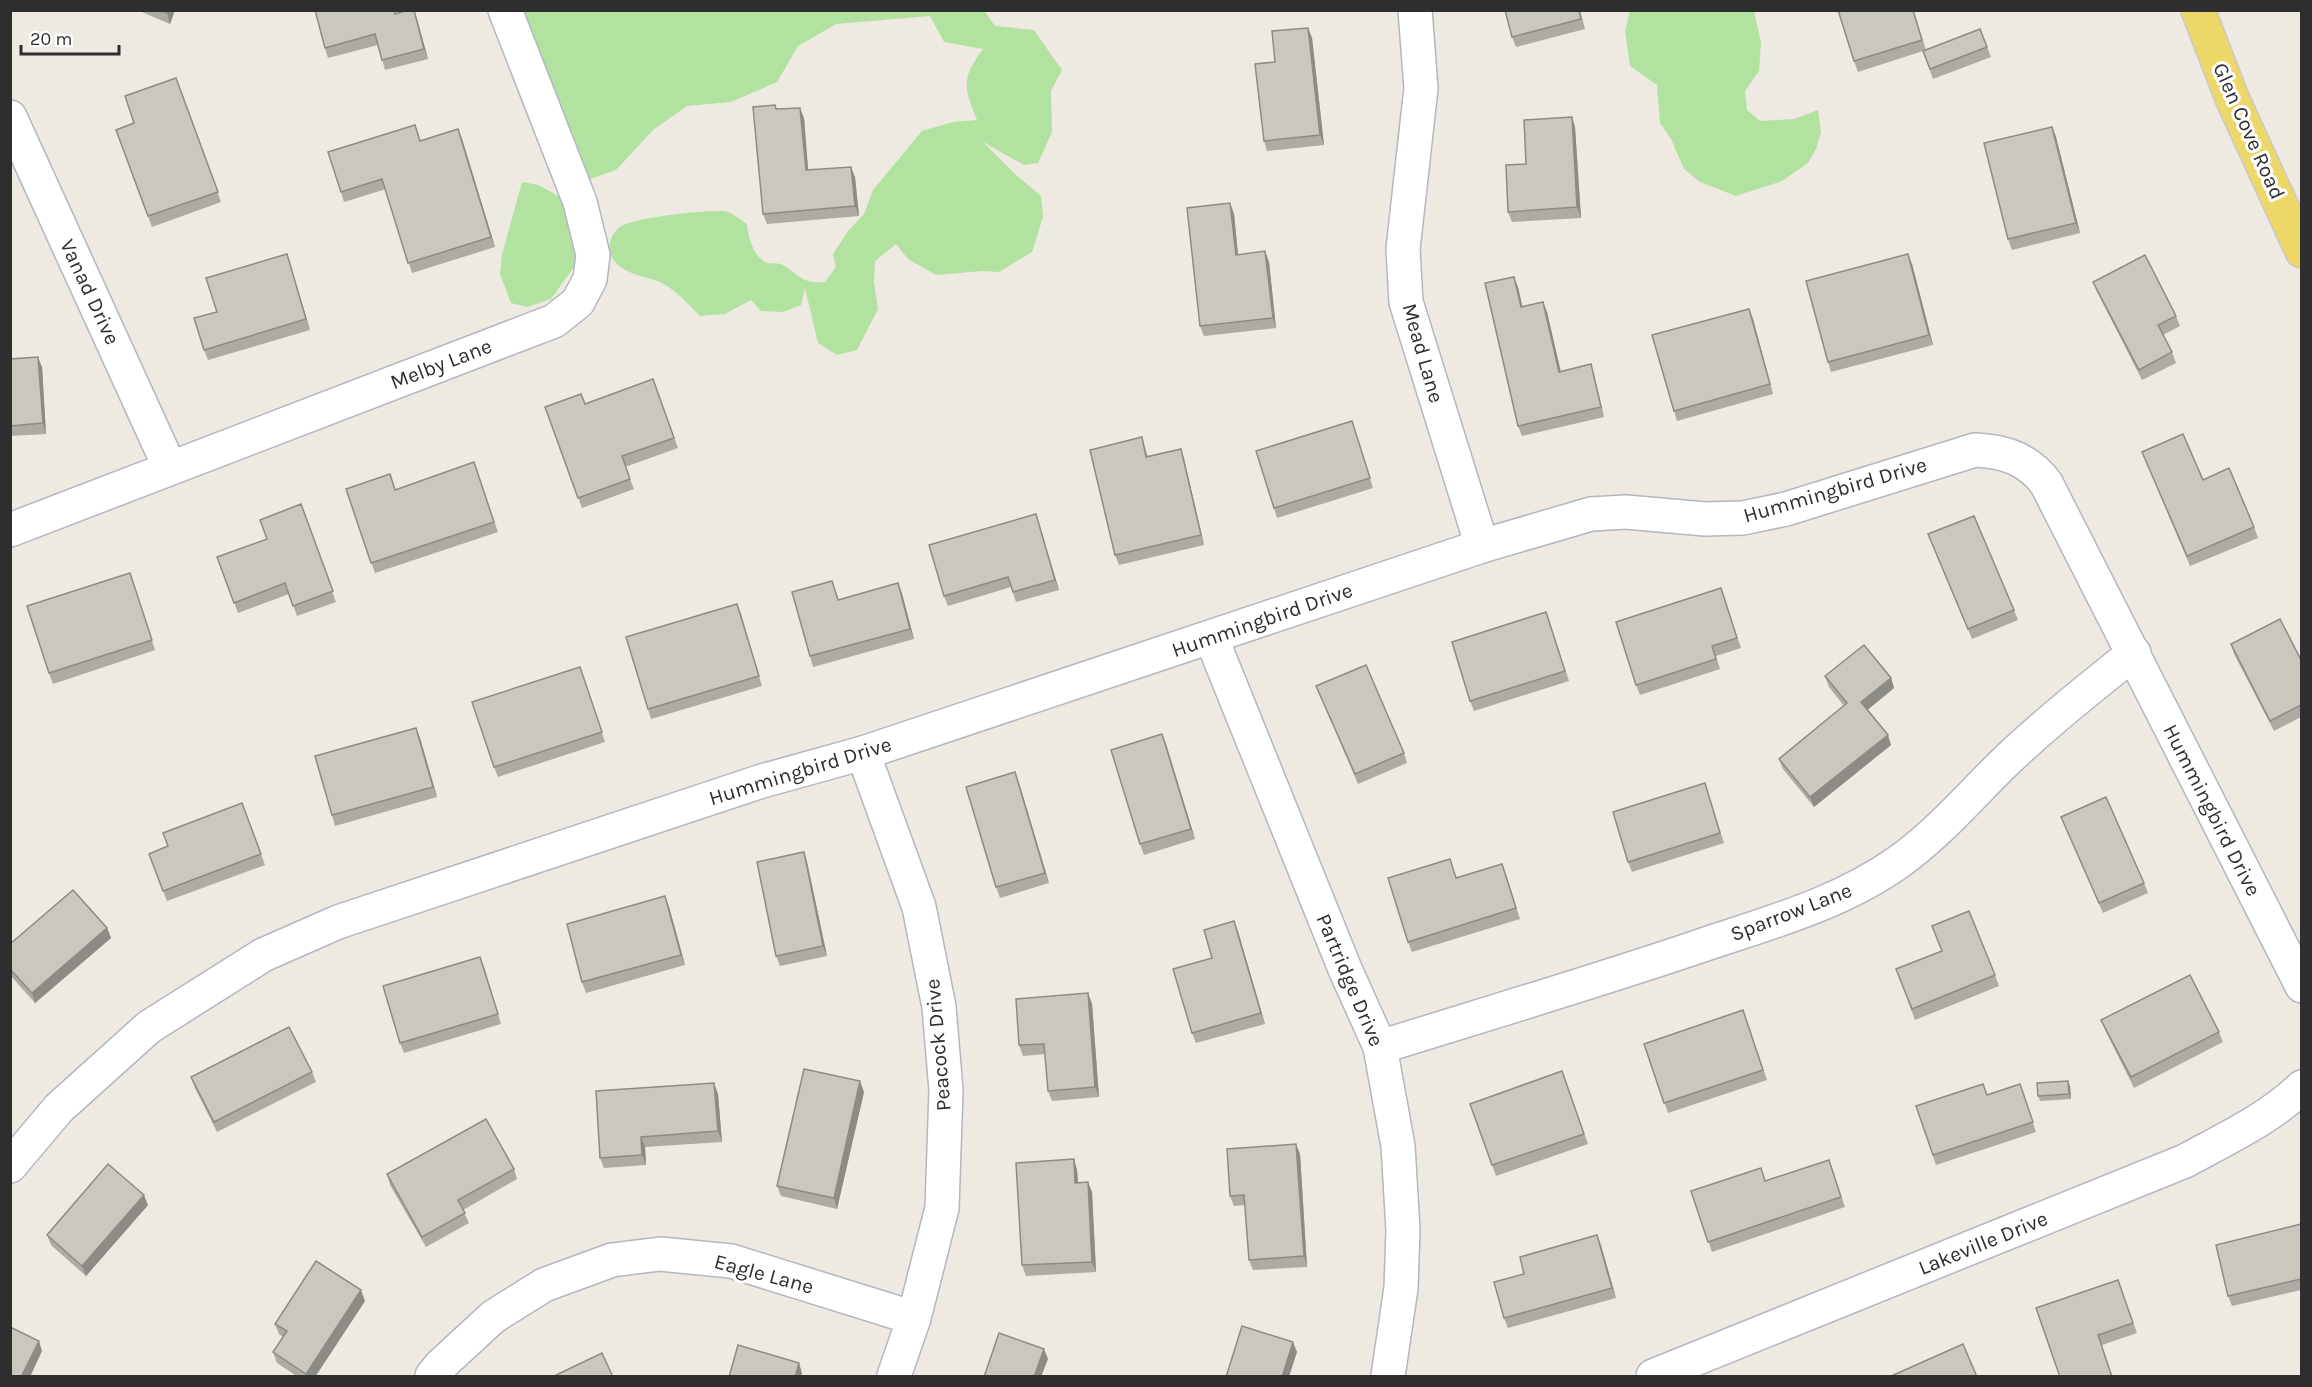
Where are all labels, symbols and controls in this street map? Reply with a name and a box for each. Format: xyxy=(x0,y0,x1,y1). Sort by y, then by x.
scale bar xyxy=(21,18,118,56)
text: 20 m xyxy=(30,28,72,50)
street label: Glen Cove Road xyxy=(2208,59,2290,203)
street label: Vanad Drive xyxy=(55,236,125,348)
street label: Mead Lane xyxy=(1397,300,1449,406)
street label: Melby Lane xyxy=(387,334,495,394)
street label: Hummingbird Drive xyxy=(1741,452,1929,528)
street label: Hummingbird Drive xyxy=(1168,578,1356,662)
street label: Hummingbird Drive xyxy=(2158,720,2266,900)
street label: Hummingbird Drive xyxy=(706,732,894,810)
street label: Sparrow Lane xyxy=(1727,878,1855,946)
street label: Partridge Drive xyxy=(1311,910,1389,1050)
street label: Peacock Drive xyxy=(920,978,956,1112)
street label: Lakeville Drive xyxy=(1915,1206,2051,1280)
street label: Eagle Lane xyxy=(712,1249,816,1299)

